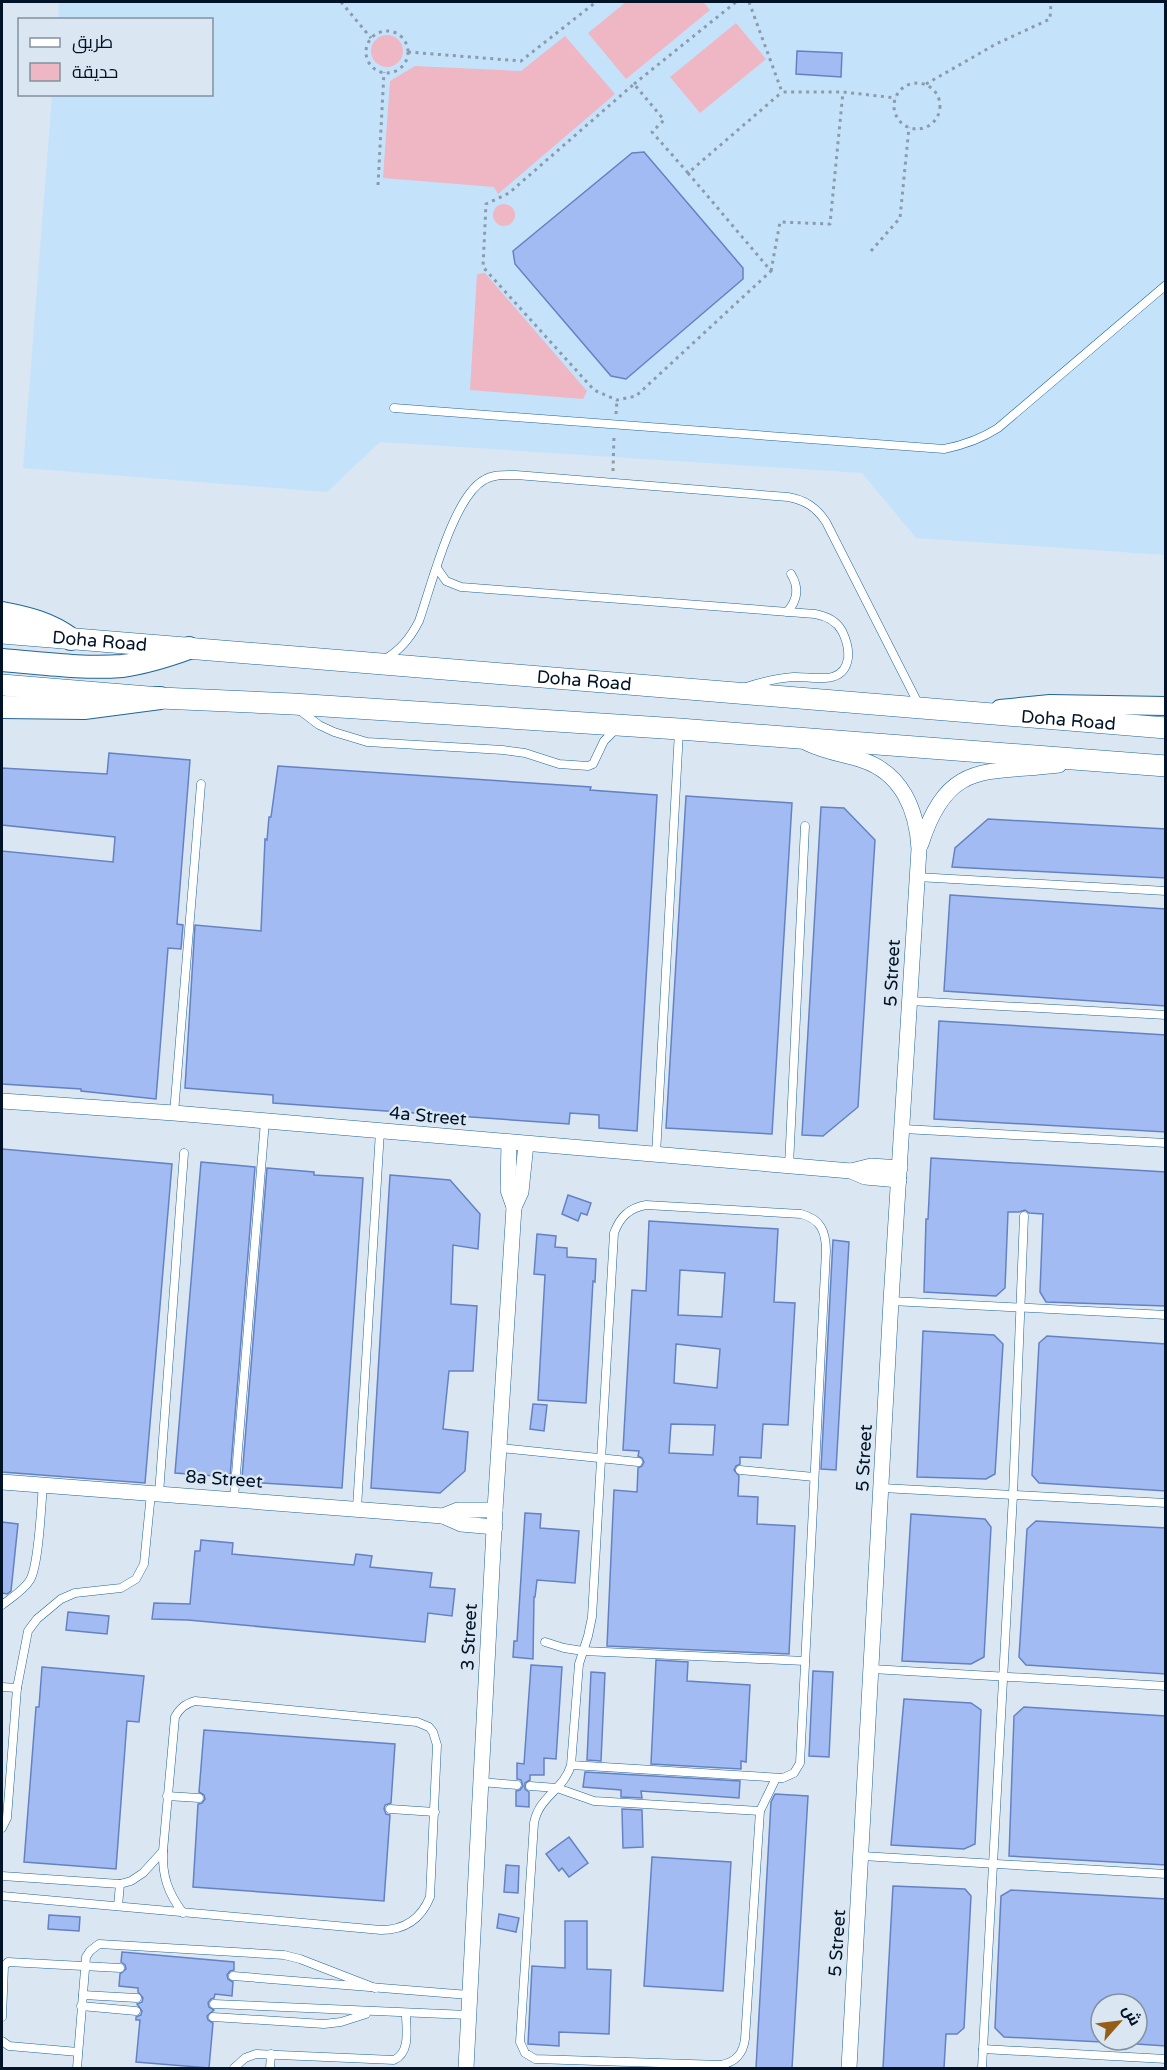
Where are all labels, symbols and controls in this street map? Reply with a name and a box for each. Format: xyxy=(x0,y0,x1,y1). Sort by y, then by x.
legend xyxy=(18,18,213,96)
text: طريق xyxy=(72,31,113,54)
text: حديقة xyxy=(72,61,118,83)
street label: Doha Road xyxy=(51,626,148,656)
street label: Doha Road xyxy=(536,666,632,695)
street label: Doha Road xyxy=(1020,705,1117,735)
street label: 5 Street xyxy=(879,939,905,1007)
street label: 4a Street xyxy=(388,1102,468,1130)
street label: 5 Street xyxy=(851,1424,877,1492)
street label: 8a Street xyxy=(185,1465,264,1493)
street label: 3 Street xyxy=(456,1603,482,1671)
street label: 5 Street xyxy=(824,1908,850,1977)
north arrow xyxy=(1089,1992,1149,2052)
text: ش xyxy=(1118,2002,1145,2029)

